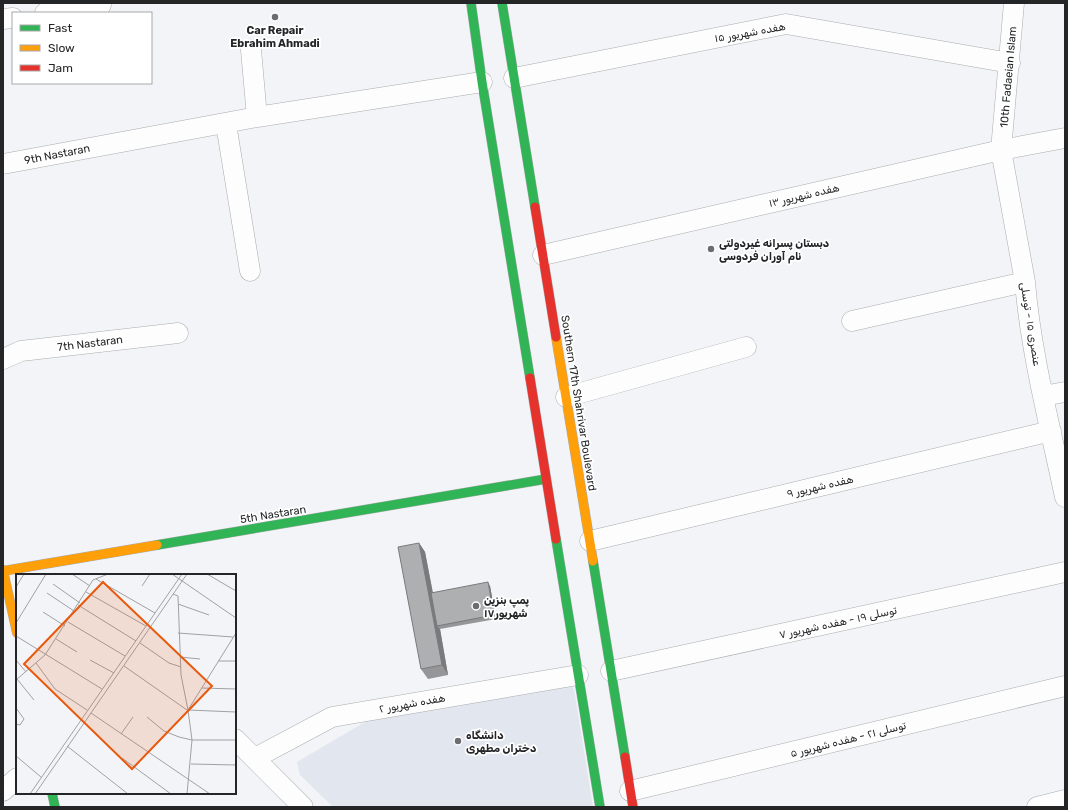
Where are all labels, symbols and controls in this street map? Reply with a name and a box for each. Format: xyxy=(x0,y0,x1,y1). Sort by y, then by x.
legend xyxy=(12,12,152,84)
marker: Car Repair Ebrahim Ahmadi xyxy=(270,12,280,22)
street label: هفده شهریور ۱۵ xyxy=(713,20,787,46)
text: Fast xyxy=(48,21,72,35)
place label: Car Repair Ebrahim Ahmadi xyxy=(230,24,320,50)
street label: 10th Fadaeian Islam xyxy=(998,26,1019,128)
text: Slow xyxy=(48,41,75,55)
text: Jam xyxy=(48,61,73,75)
street label: 9th Nastaran xyxy=(23,142,91,167)
street label: هفده شهریور ۱۳ xyxy=(767,181,841,211)
place label: دبستان پسرانه غیردولتی نام آوران فردوسی xyxy=(719,237,829,264)
marker: دبستان پسرانه غیردولتی نام آوران فردوسی xyxy=(706,244,716,254)
street label: عنصری ۱۵ - توسلی xyxy=(1016,281,1044,367)
street label: Southern 17th Shahrivar Boulevard xyxy=(558,314,599,492)
street label: 7th Nastaran xyxy=(57,333,124,354)
street label: هفده شهریور ۹ xyxy=(785,473,855,501)
street label: 5th Nastaran xyxy=(239,503,307,526)
inset map xyxy=(16,574,236,794)
place label: پمپ بنزین ۱۷شهریور xyxy=(484,594,529,620)
marker: پمپ بنزین ۱۷شهریور xyxy=(471,601,481,611)
street label: توسلی ۱۹ - هفده شهریور ۷ xyxy=(778,604,898,642)
street label: هفده شهریور ۲ xyxy=(378,691,446,717)
street label: توسلی ۲۱ - هفده شهریور ۵ xyxy=(789,719,908,761)
place label: دانشگاه دختران مطهری xyxy=(466,729,536,755)
marker: دانشگاه دختران مطهری xyxy=(453,736,463,746)

